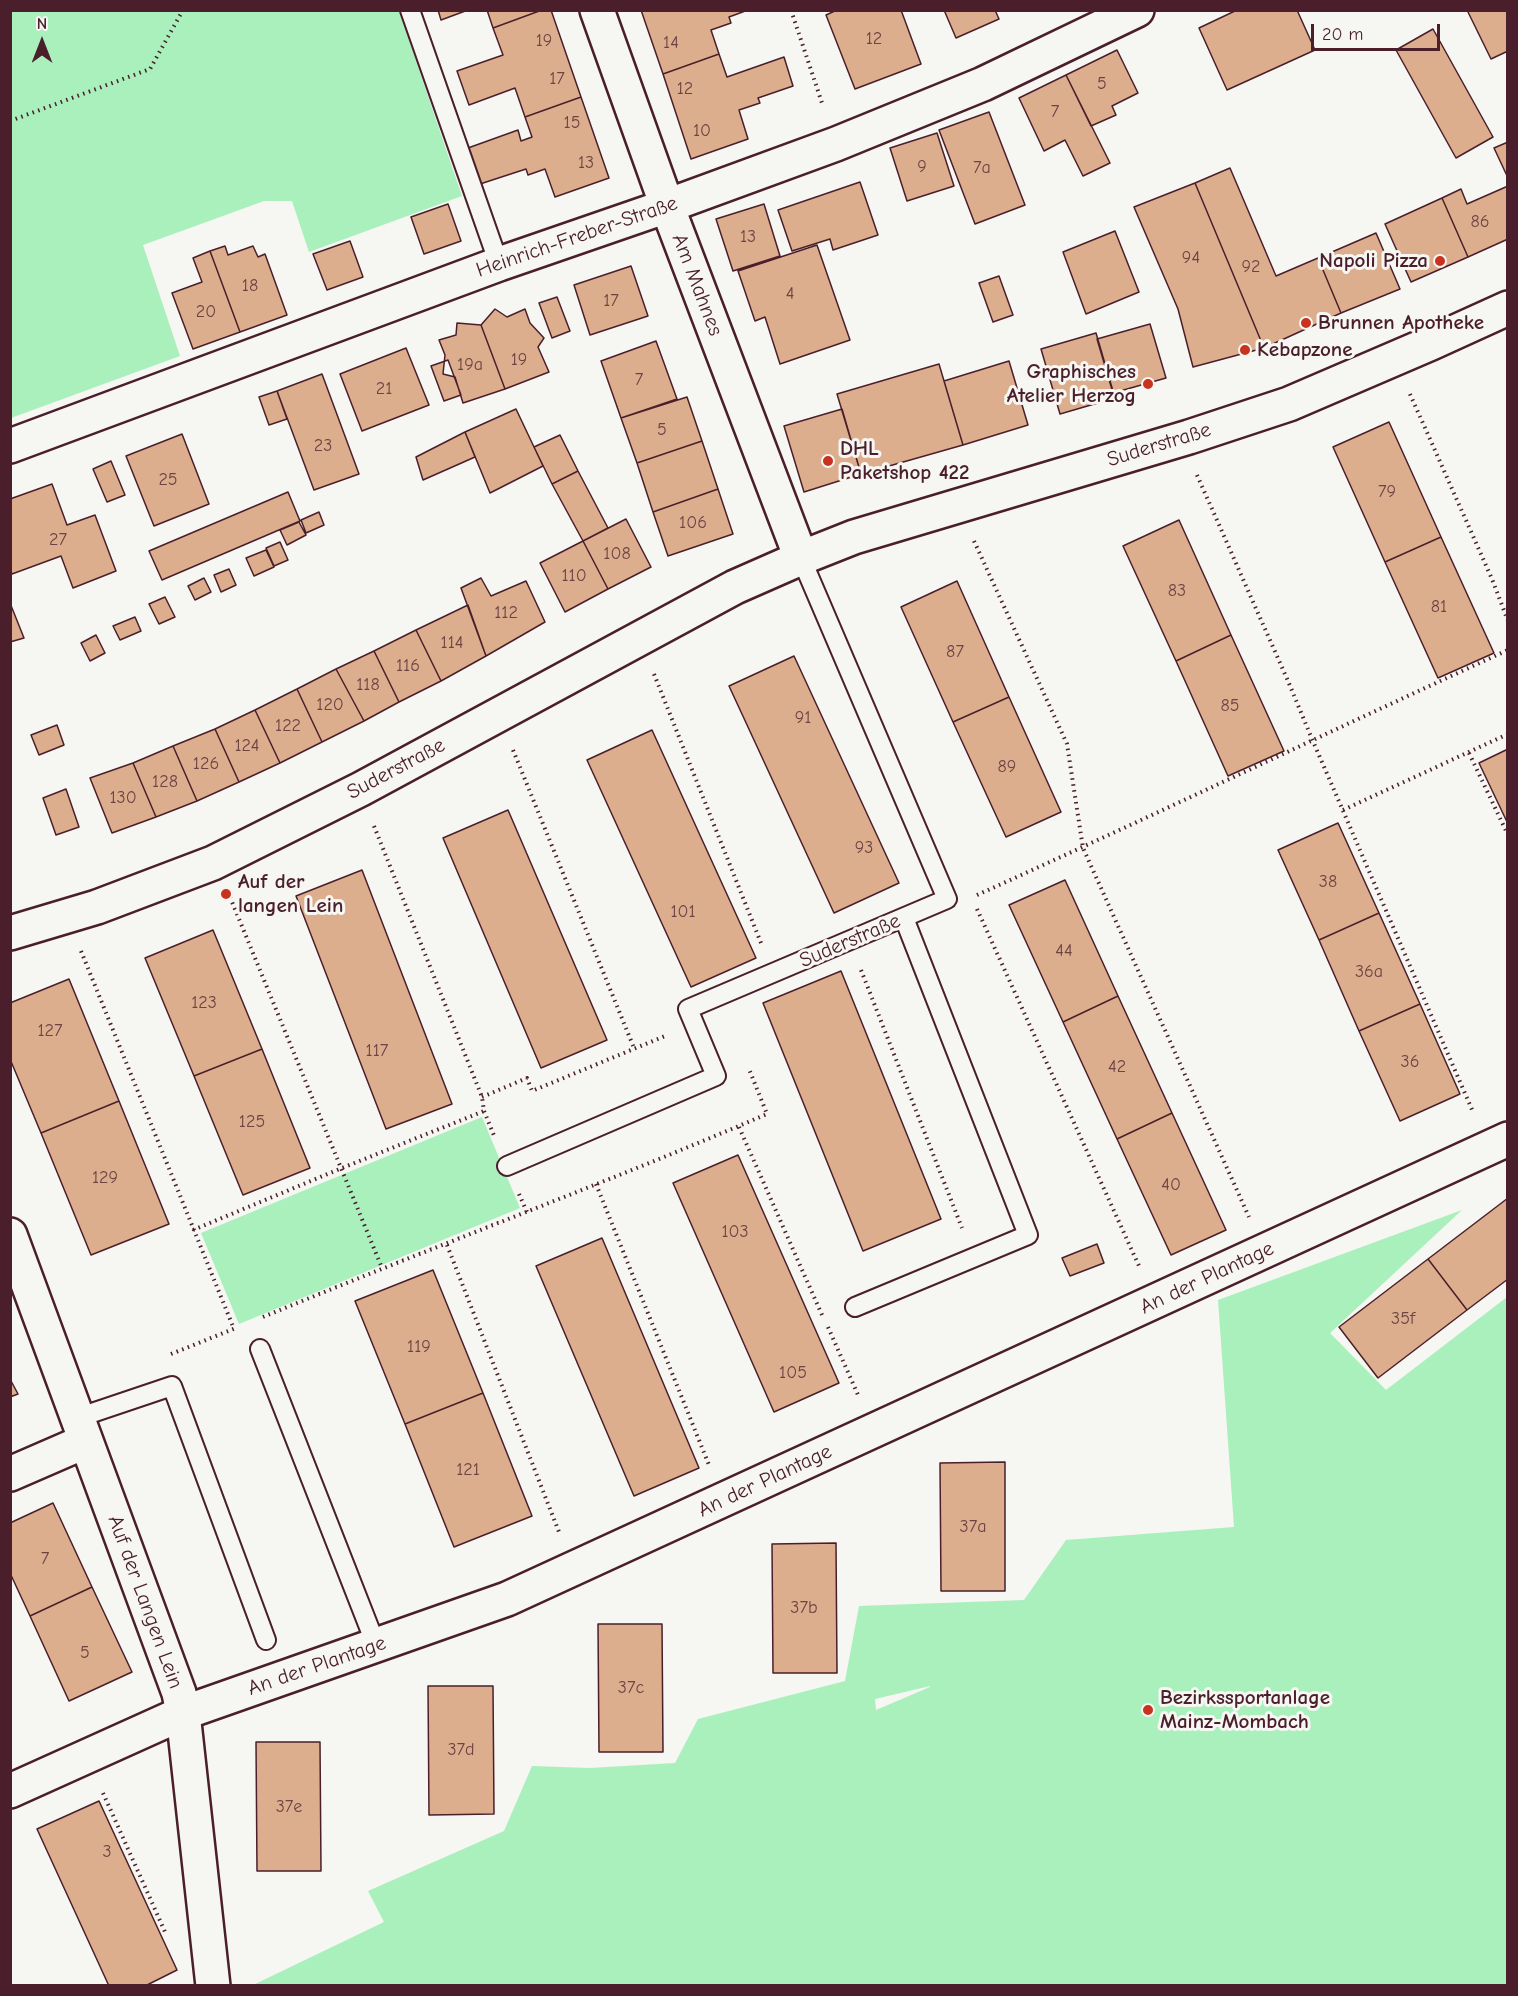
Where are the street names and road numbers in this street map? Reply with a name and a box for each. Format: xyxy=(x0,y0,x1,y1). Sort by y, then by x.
street label: Heinrich-Freber-Straße xyxy=(473,191,681,283)
street label: Am Mahnes xyxy=(666,230,728,340)
street label: Suderstraße xyxy=(1104,417,1214,473)
street label: Suderstraße xyxy=(343,733,449,805)
street label: Suderstraße xyxy=(796,908,904,974)
street label: An der Plantage xyxy=(1136,1236,1278,1320)
street label: An der Plantage xyxy=(694,1439,836,1523)
street label: Auf der Langen Lein xyxy=(102,1512,188,1692)
street label: An der Plantage xyxy=(245,1631,389,1701)

